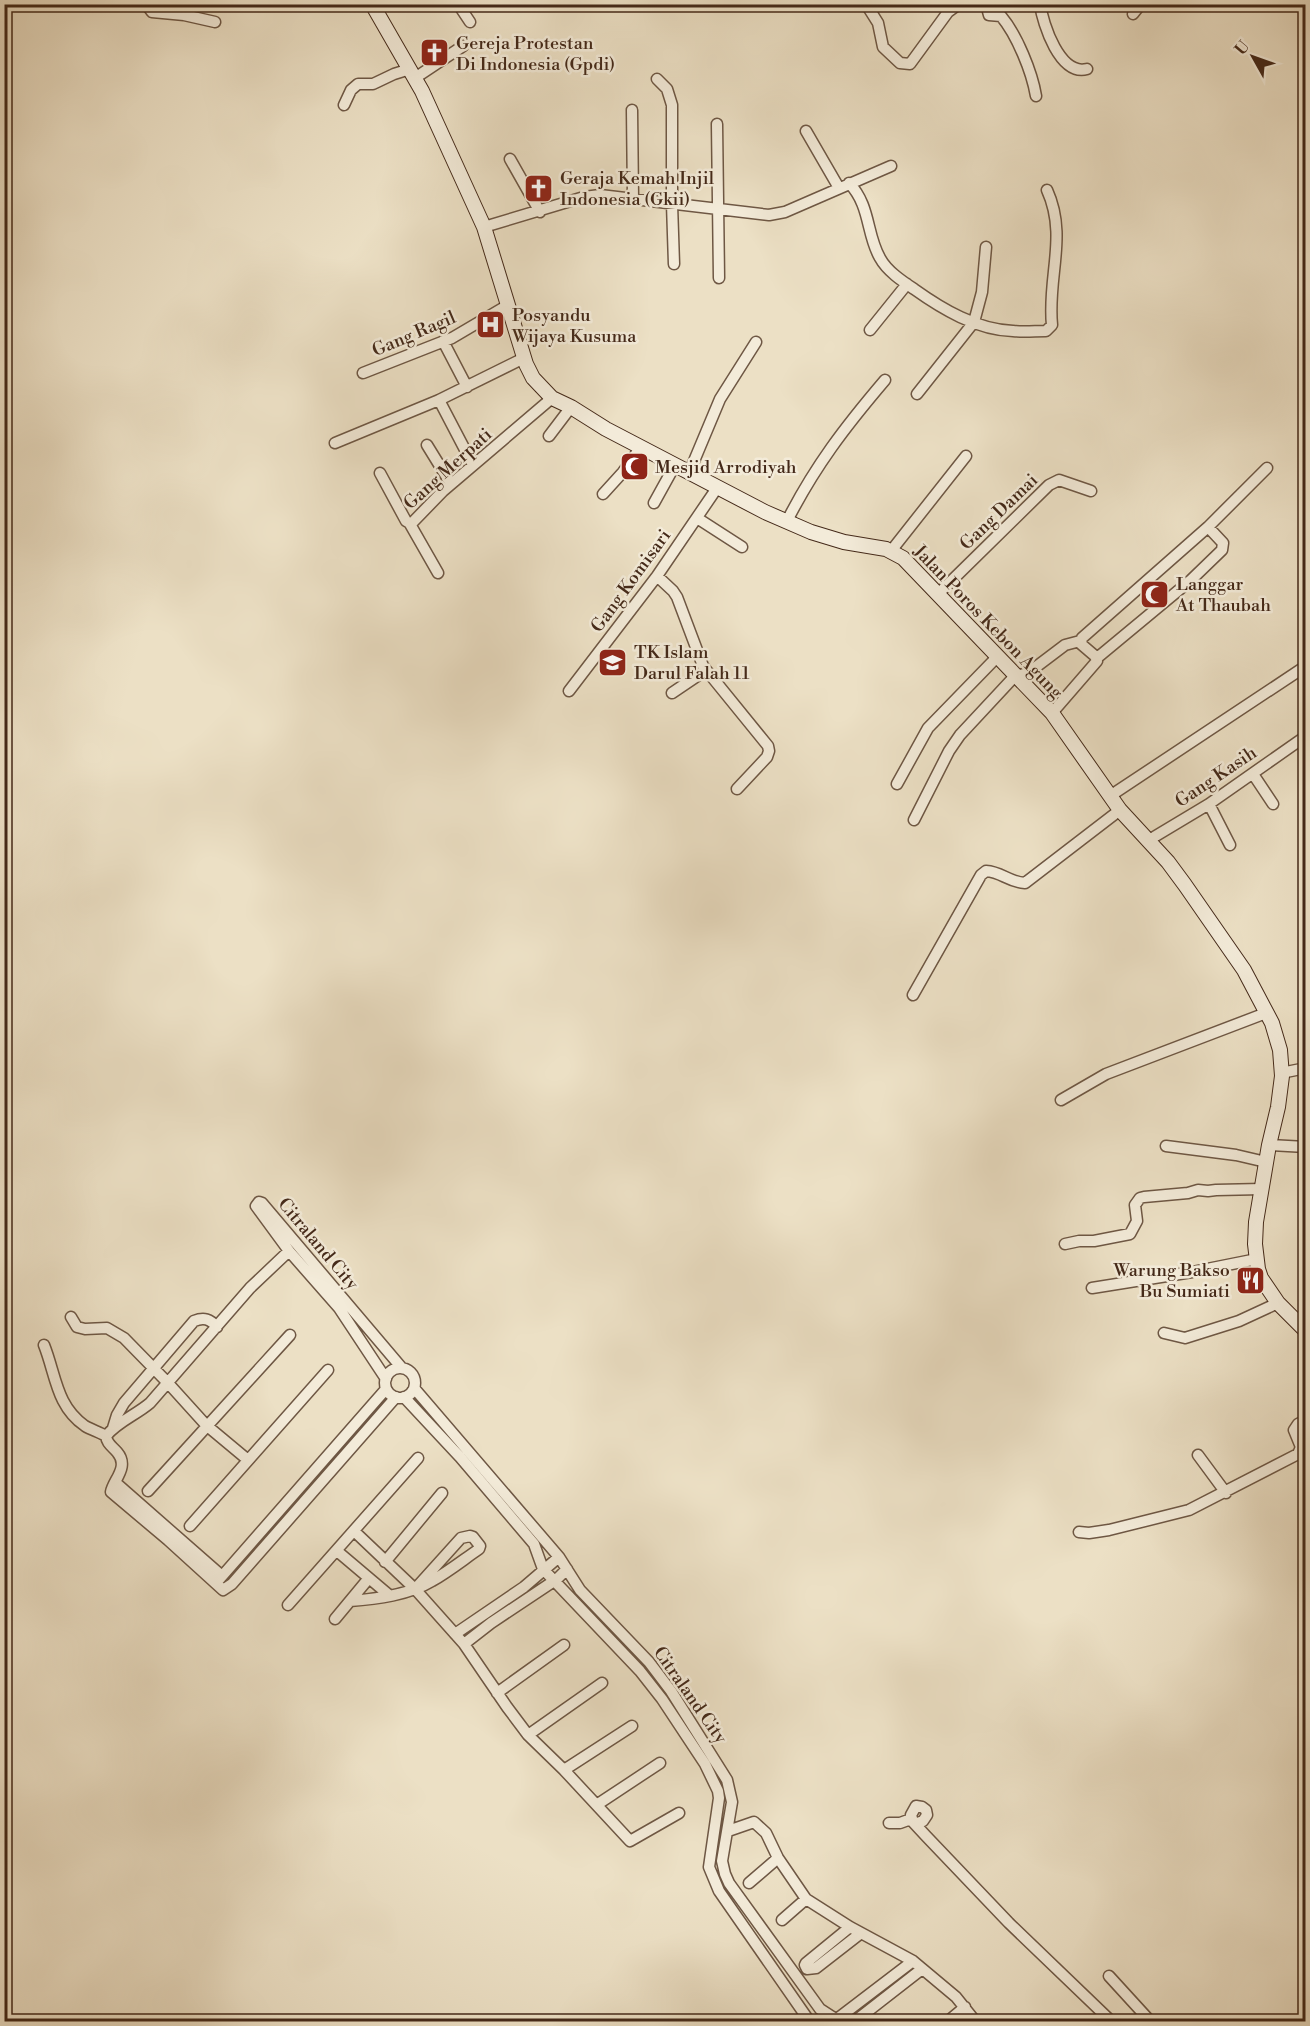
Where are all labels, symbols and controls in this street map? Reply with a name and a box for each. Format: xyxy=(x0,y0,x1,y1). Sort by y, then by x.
north arrow xyxy=(1223,27,1283,87)
place label: Gereja Protestan Di Indonesia (Gpdi) xyxy=(456,32,615,76)
text: U xyxy=(1231,36,1254,59)
church icon: Gereja Protestan Di Indonesia (Gpdi) xyxy=(419,37,451,69)
place label: Geraja Kemah Injil Indonesia (Gkii) xyxy=(560,167,715,211)
church icon: Geraja Kemah Injil Indonesia (Gkii) xyxy=(523,172,555,204)
place label: Posyandu Wijaya Kusuma xyxy=(511,304,637,348)
street label: Gang Ragil xyxy=(369,306,460,362)
hospital icon: Posyandu Wijaya Kusuma xyxy=(475,309,507,341)
street label: Gang Merpati xyxy=(399,423,497,515)
mosque icon: Mesjid Arrodiyah xyxy=(618,451,650,483)
place label: Mesjid Arrodiyah xyxy=(655,456,797,479)
street label: Gang Damai xyxy=(955,469,1043,555)
street label: Gang Komisari xyxy=(586,525,676,637)
street label: Jalan Poros Kebon Agung xyxy=(908,539,1068,704)
place label: Langgar At Thaubah xyxy=(1175,573,1271,617)
mosque icon: Langgar At Thaubah xyxy=(1139,578,1171,610)
place label: TK Islam Darul Falah 11 xyxy=(634,641,750,685)
school or university icon: TK Islam Darul Falah 11 xyxy=(597,646,629,678)
street label: Gang Kasih xyxy=(1171,741,1261,813)
street label: Citraland City xyxy=(273,1193,363,1295)
place label: Warung Bakso Bu Sumiati xyxy=(1113,1259,1230,1303)
restaurant icon: Warung Bakso Bu Sumiati xyxy=(1235,1264,1267,1296)
street label: Citraland City xyxy=(648,1642,732,1748)

